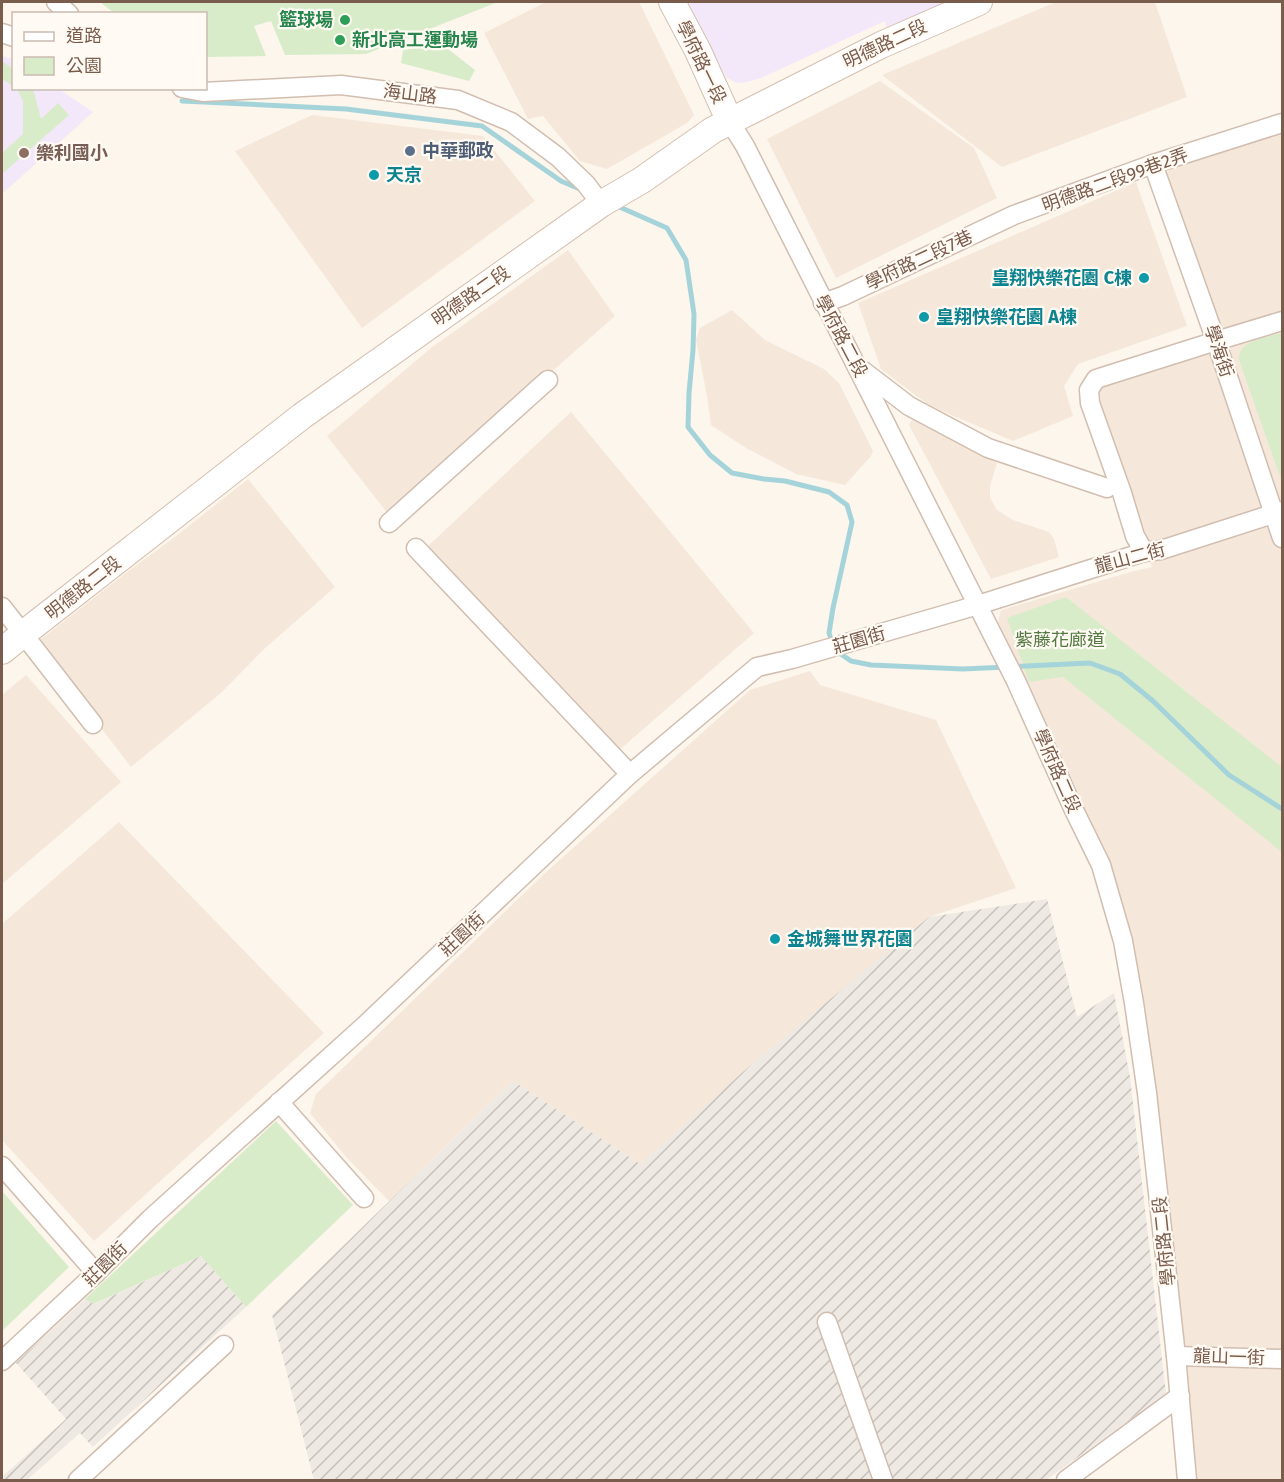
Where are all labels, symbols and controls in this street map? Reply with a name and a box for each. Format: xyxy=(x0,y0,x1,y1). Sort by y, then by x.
place label: 籃球場 xyxy=(279,9,333,31)
legend xyxy=(12,12,207,90)
marker: 籃球場 xyxy=(338,13,352,27)
street label: 明德路二段 xyxy=(840,15,930,73)
street label: 學府路一段 xyxy=(671,17,731,107)
text: 道路 xyxy=(66,25,102,47)
place label: 新北高工運動場 xyxy=(352,29,478,51)
marker: 新北高工運動場 xyxy=(333,33,347,47)
text: 公園 xyxy=(66,55,102,77)
street label: 海山路 xyxy=(382,80,438,108)
place label: 中華郵政 xyxy=(422,140,494,162)
place label: 樂利國小 xyxy=(36,142,108,164)
street label: 明德路二段99巷2弄 xyxy=(1039,143,1191,217)
marker: 中華郵政 xyxy=(403,144,417,158)
marker: 樂利國小 xyxy=(17,146,31,160)
place label: 天京 xyxy=(386,164,422,186)
marker: 天京 xyxy=(367,168,381,182)
street label: 學府路二段7巷 xyxy=(862,226,976,294)
street label: 明德路二段 xyxy=(428,261,514,331)
place label: 皇翔快樂花園 C棟 xyxy=(991,267,1132,289)
marker: 皇翔快樂花園 C棟 xyxy=(1137,271,1151,285)
street label: 學府路二段 xyxy=(810,291,872,381)
place label: 皇翔快樂花園 A棟 xyxy=(936,306,1077,328)
marker: 皇翔快樂花園 A棟 xyxy=(917,310,931,324)
street label: 學海街 xyxy=(1200,322,1238,380)
street label: 龍山二街 xyxy=(1092,538,1168,578)
street label: 明德路二段 xyxy=(41,552,125,624)
street label: 莊園街 xyxy=(830,622,888,658)
park label: 紫藤花廊道 xyxy=(1015,629,1105,651)
street label: 學府路二段 xyxy=(1029,725,1085,817)
street label: 莊園街 xyxy=(435,908,489,960)
place label: 金城舞世界花園 xyxy=(787,928,913,950)
marker: 金城舞世界花園 xyxy=(768,932,782,946)
street label: 學府路二段 xyxy=(1148,1195,1180,1287)
street label: 莊園街 xyxy=(78,1237,132,1291)
street label: 龍山一街 xyxy=(1193,1345,1265,1369)

